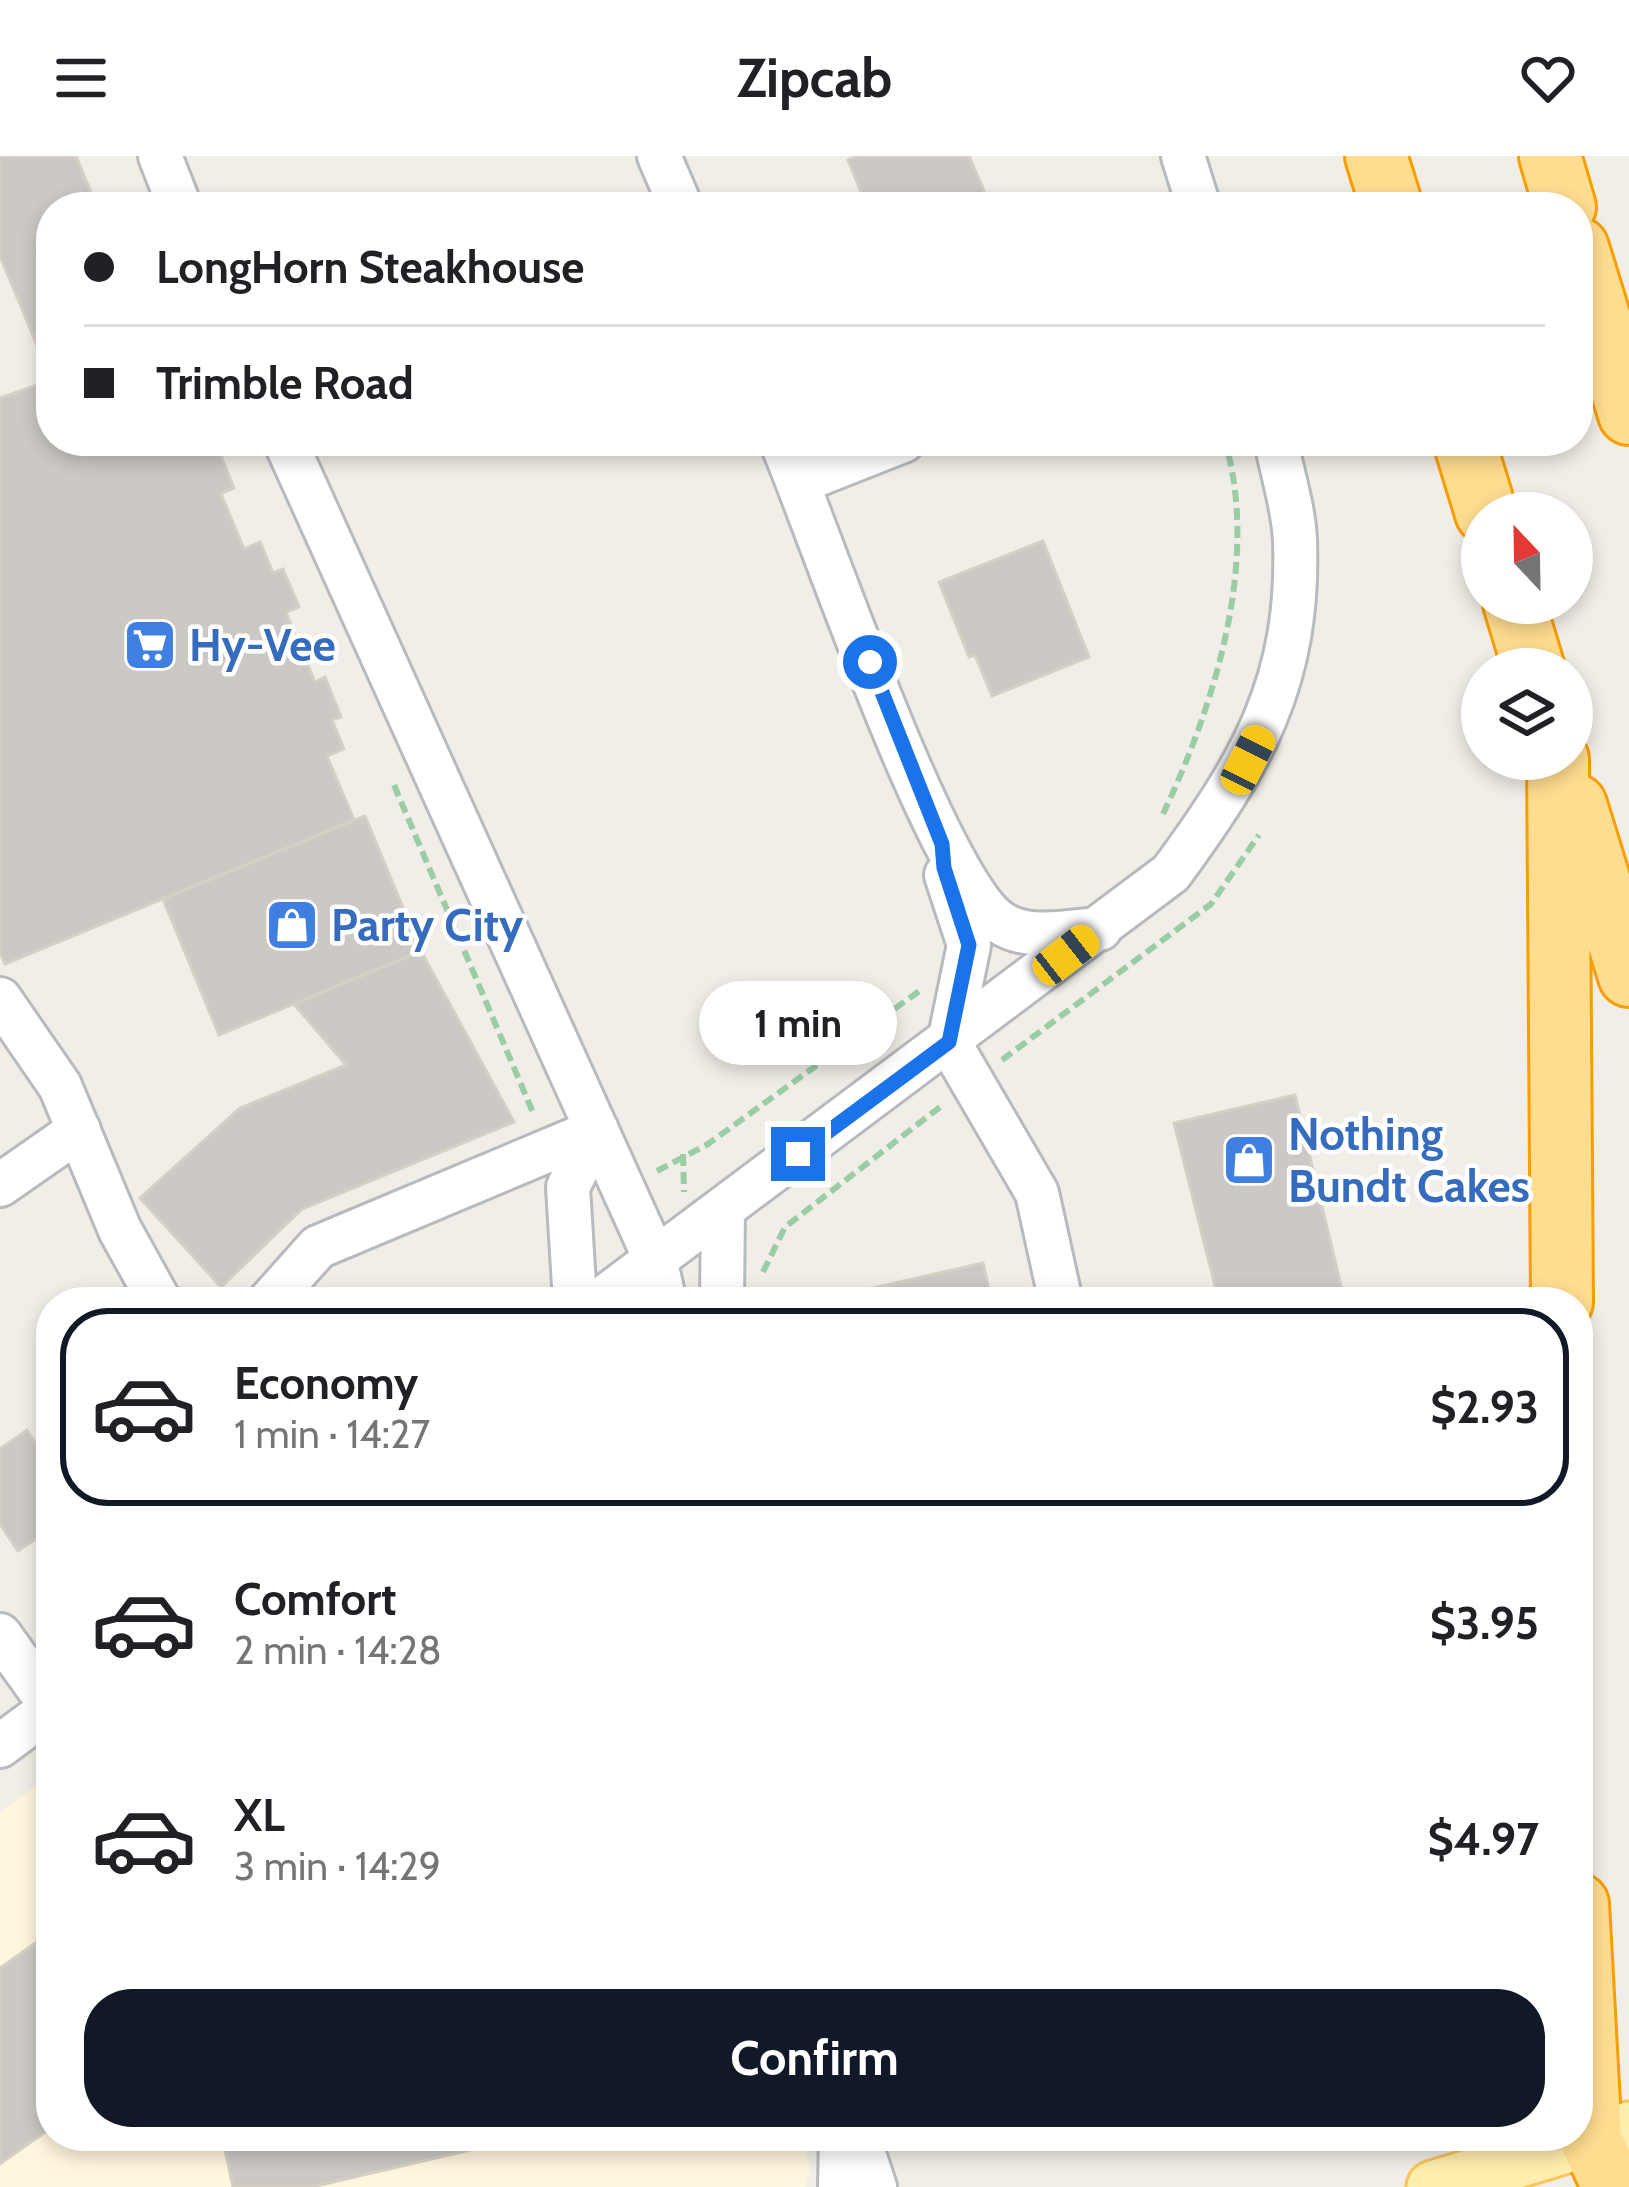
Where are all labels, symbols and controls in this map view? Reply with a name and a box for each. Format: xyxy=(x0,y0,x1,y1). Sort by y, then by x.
icon: menu xyxy=(48,45,114,111)
text: Zipcab xyxy=(737,45,892,111)
icon: heart xyxy=(1515,45,1581,111)
text: LongHorn Steakhouse xyxy=(156,240,584,294)
text: Trimble Road xyxy=(156,356,414,410)
north arrow xyxy=(1461,492,1593,624)
map controls xyxy=(1461,492,1593,780)
supermarket icon: Hy-Vee xyxy=(122,617,178,673)
place label: Hy-Vee xyxy=(189,618,336,672)
route start xyxy=(843,635,897,689)
button: layers xyxy=(1461,648,1593,780)
car xyxy=(1216,720,1280,800)
shop icon: Party City xyxy=(264,897,320,953)
place label: Party City xyxy=(331,898,524,952)
car xyxy=(1027,919,1105,991)
callout: 1 min xyxy=(699,980,897,1064)
text: 1 min xyxy=(754,999,842,1047)
place label: Nothing Bundt Cakes xyxy=(1288,1107,1530,1213)
route end xyxy=(771,1127,825,1181)
shop icon: Nothing Bundt Cakes xyxy=(1221,1132,1277,1188)
icon: car xyxy=(90,1353,198,1461)
text: Economy xyxy=(234,1356,418,1410)
text: $2.93 xyxy=(1430,1380,1539,1434)
text: 1 min · 14:27 xyxy=(234,1410,430,1458)
icon: car xyxy=(90,1569,198,1677)
text: Comfort xyxy=(234,1572,397,1626)
text: $3.95 xyxy=(1430,1596,1539,1650)
text: 2 min · 14:28 xyxy=(234,1626,442,1674)
icon: car xyxy=(90,1785,198,1893)
text: XL xyxy=(234,1788,285,1842)
text: $4.97 xyxy=(1427,1812,1539,1866)
text: 3 min · 14:29 xyxy=(234,1842,441,1890)
button: Confirm xyxy=(84,1989,1545,2127)

